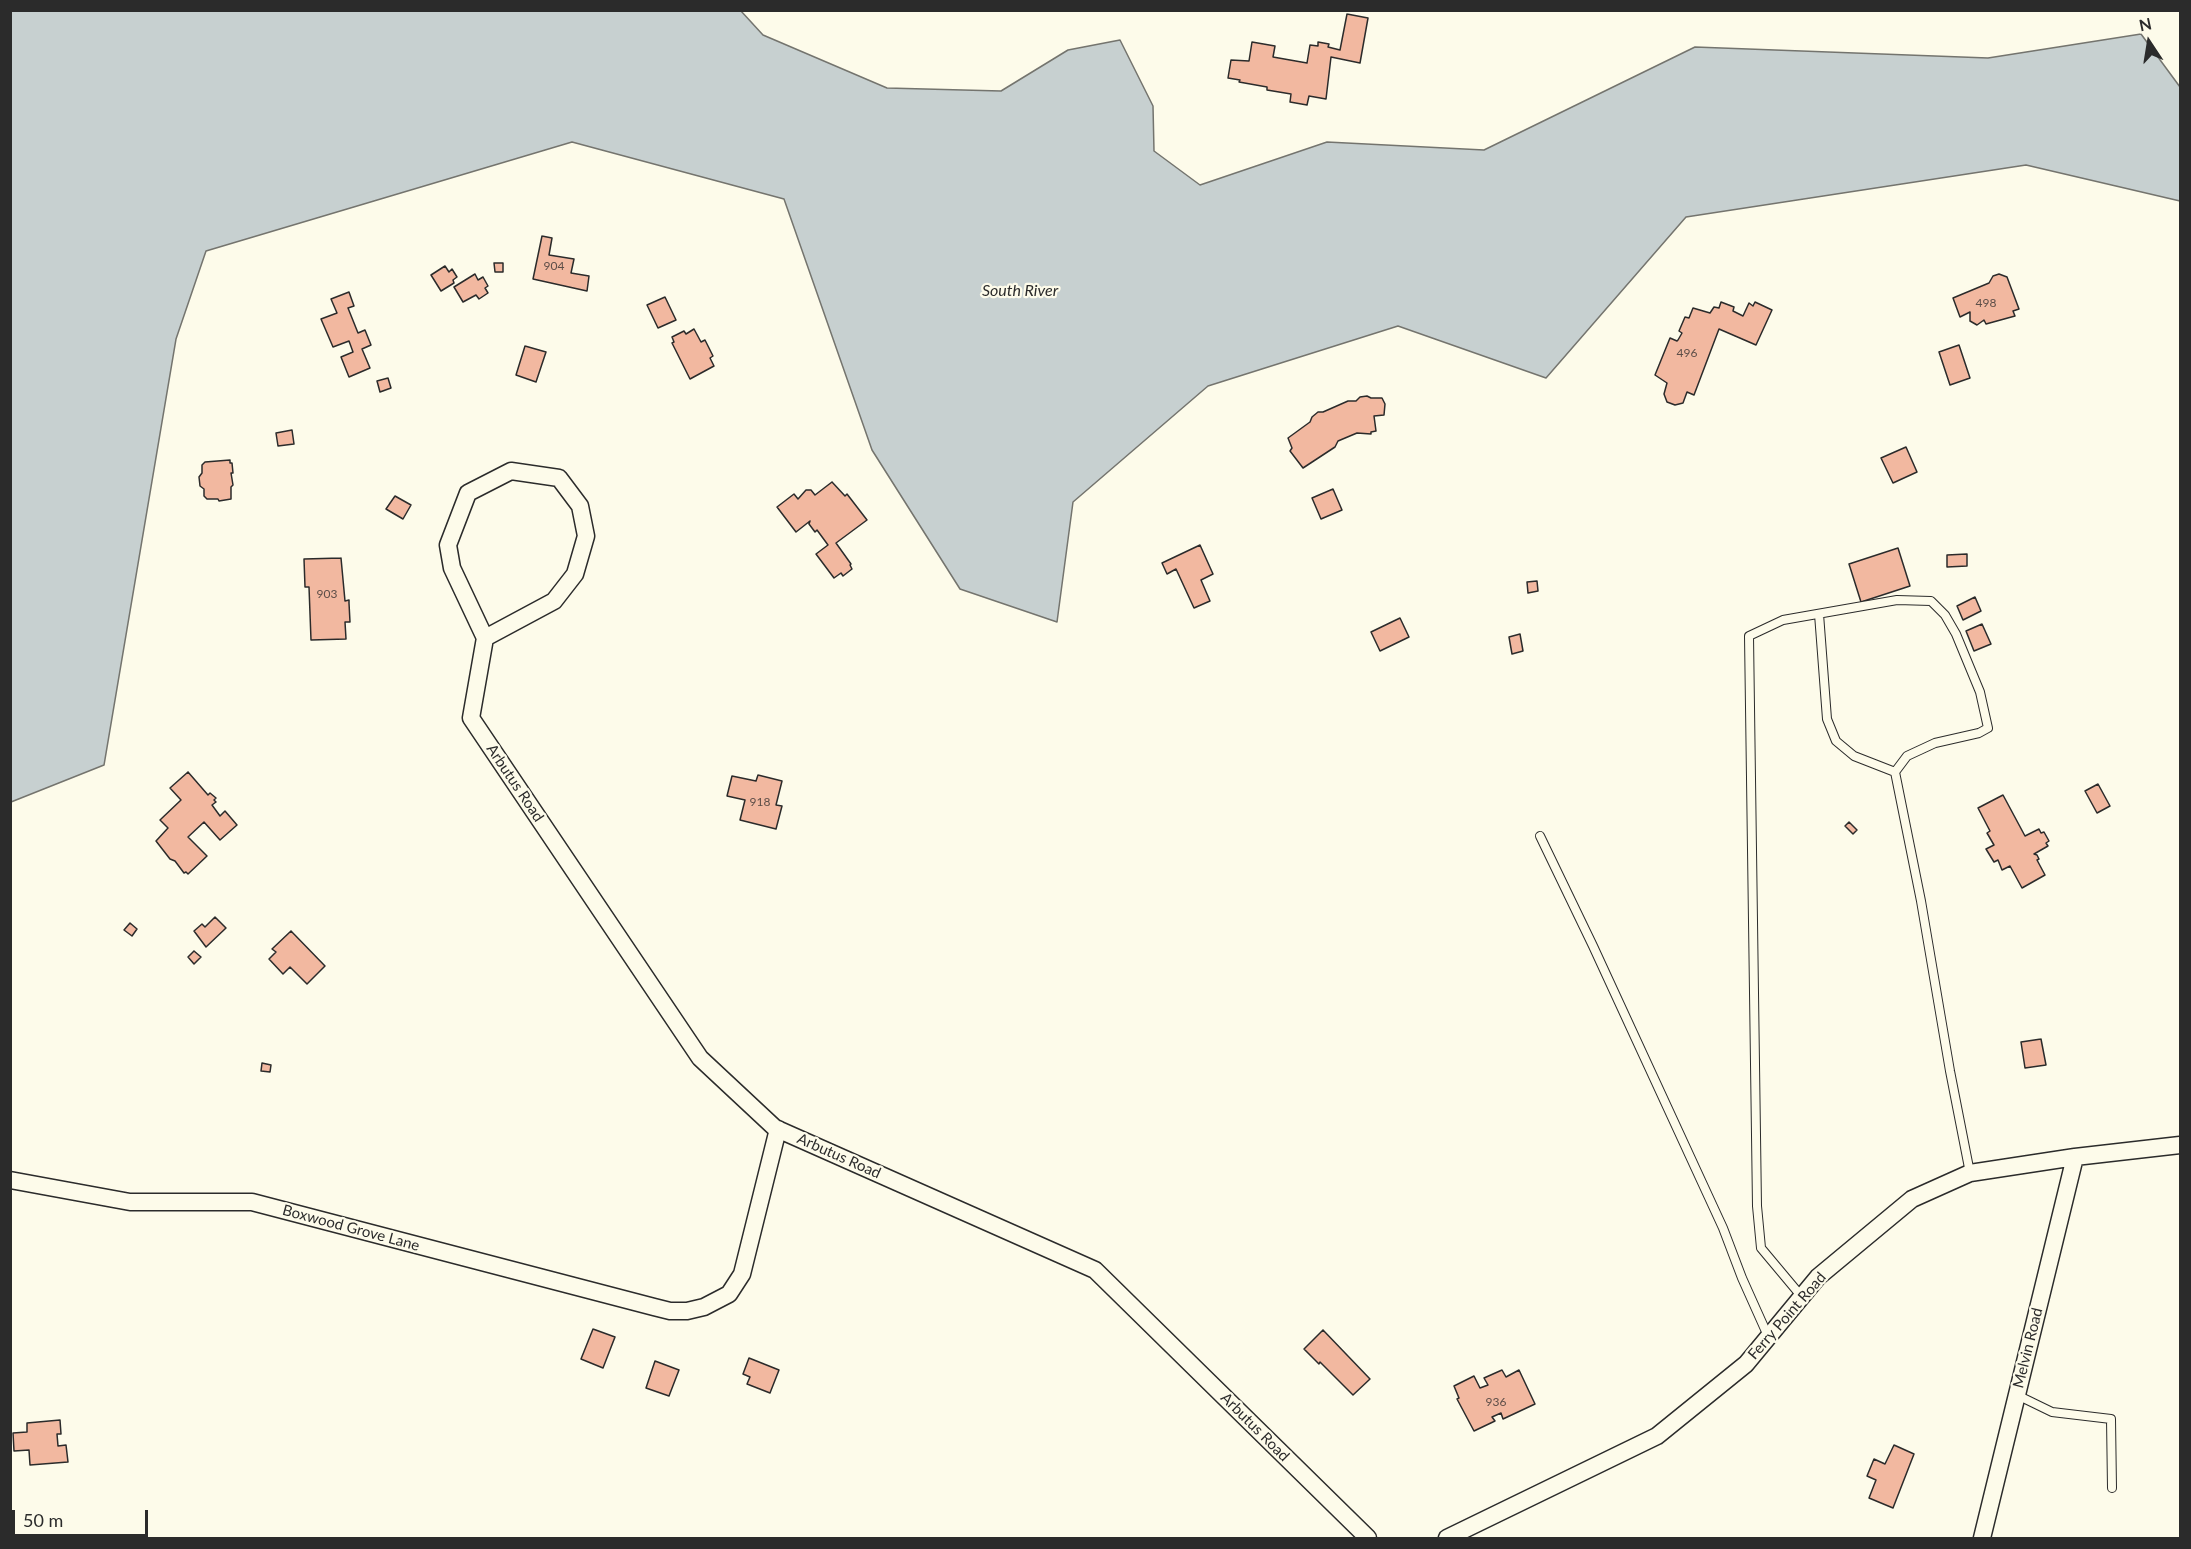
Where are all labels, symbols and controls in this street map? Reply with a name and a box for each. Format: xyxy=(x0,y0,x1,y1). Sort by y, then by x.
north arrow xyxy=(2119,12,2179,72)
text: N xyxy=(2137,13,2153,34)
house number: 904 xyxy=(544,259,564,273)
water label: South River xyxy=(982,281,1058,301)
house number: 498 xyxy=(1976,296,1996,310)
house number: 496 xyxy=(1677,346,1697,360)
house number: 903 xyxy=(317,587,337,601)
street label: Arbutus Road xyxy=(482,741,548,825)
house number: 918 xyxy=(750,795,770,809)
street label: Arbutus Road xyxy=(794,1130,884,1182)
street label: Boxwood Grove Lane xyxy=(280,1201,422,1255)
street label: Ferry Point Road xyxy=(1744,1269,1830,1363)
street label: Melvin Road xyxy=(2009,1306,2047,1390)
street label: Arbutus Road xyxy=(1217,1389,1293,1465)
house number: 936 xyxy=(1486,1395,1506,1409)
scale bar xyxy=(15,1498,152,1536)
text: 50 m xyxy=(23,1509,63,1531)

